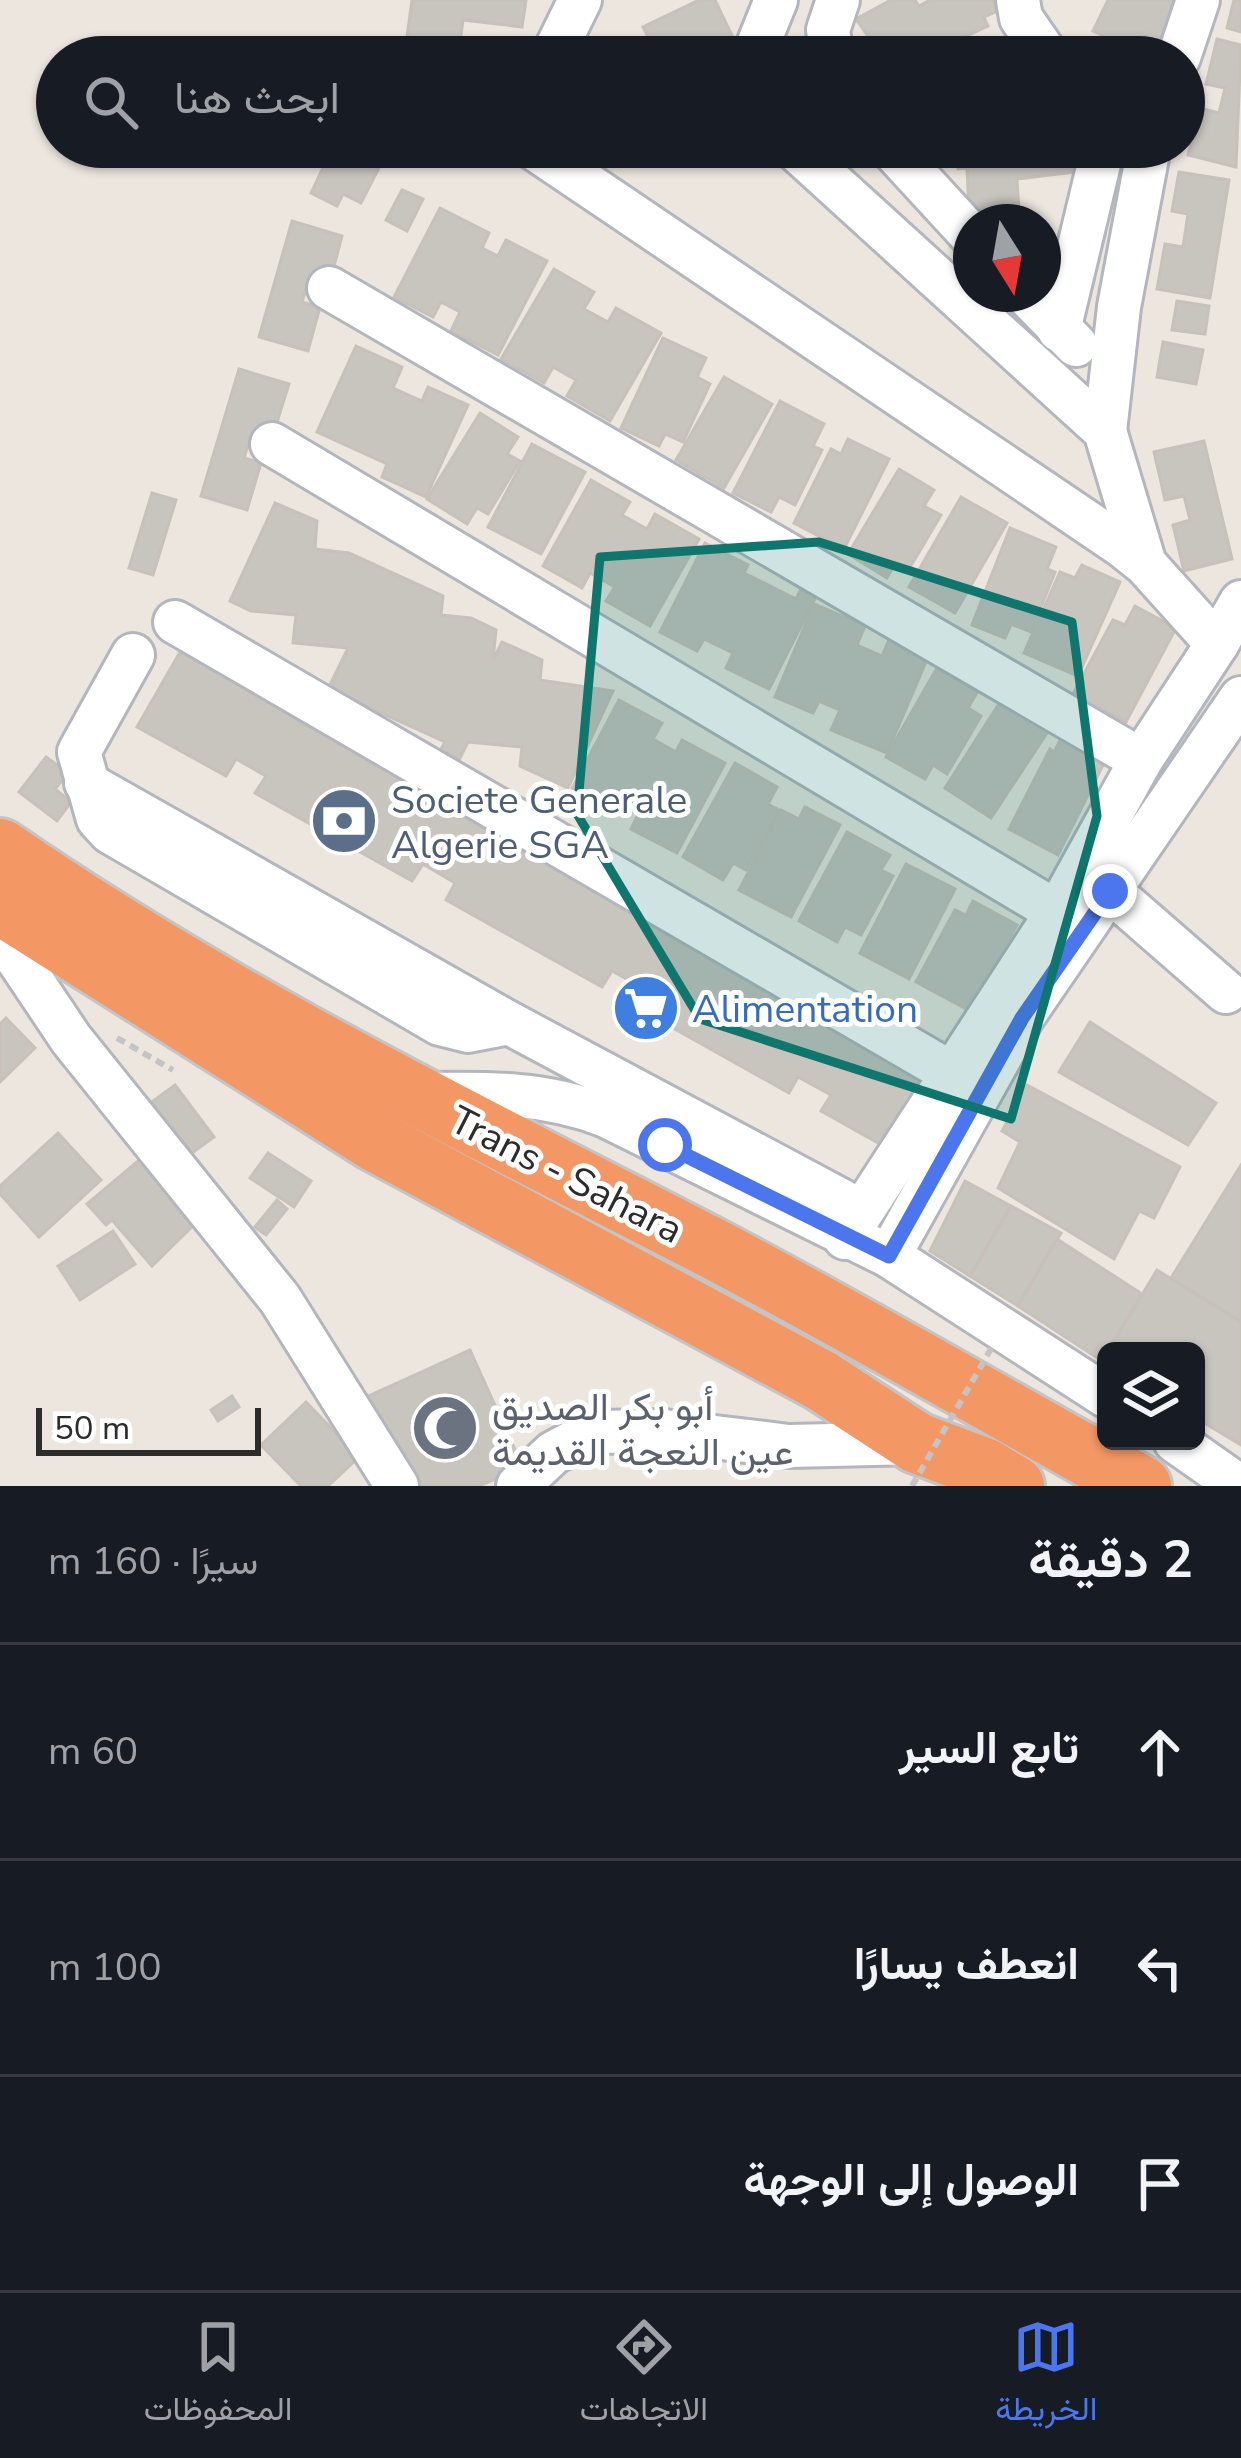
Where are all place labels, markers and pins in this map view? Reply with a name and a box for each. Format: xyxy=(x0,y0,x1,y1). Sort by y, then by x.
place label: Societe Generale Algerie SGA xyxy=(391,774,687,872)
bank icon: Societe Generale Algerie SGA xyxy=(309,786,379,856)
supermarket icon: Alimentation xyxy=(611,973,681,1043)
place label: Alimentation xyxy=(692,983,918,1036)
place label: أبو بكر الصديق عين النعجة القديمة xyxy=(492,1381,794,1479)
mosque icon: أبو بكر الصديق عين النعجة القديمة xyxy=(410,1393,480,1463)

